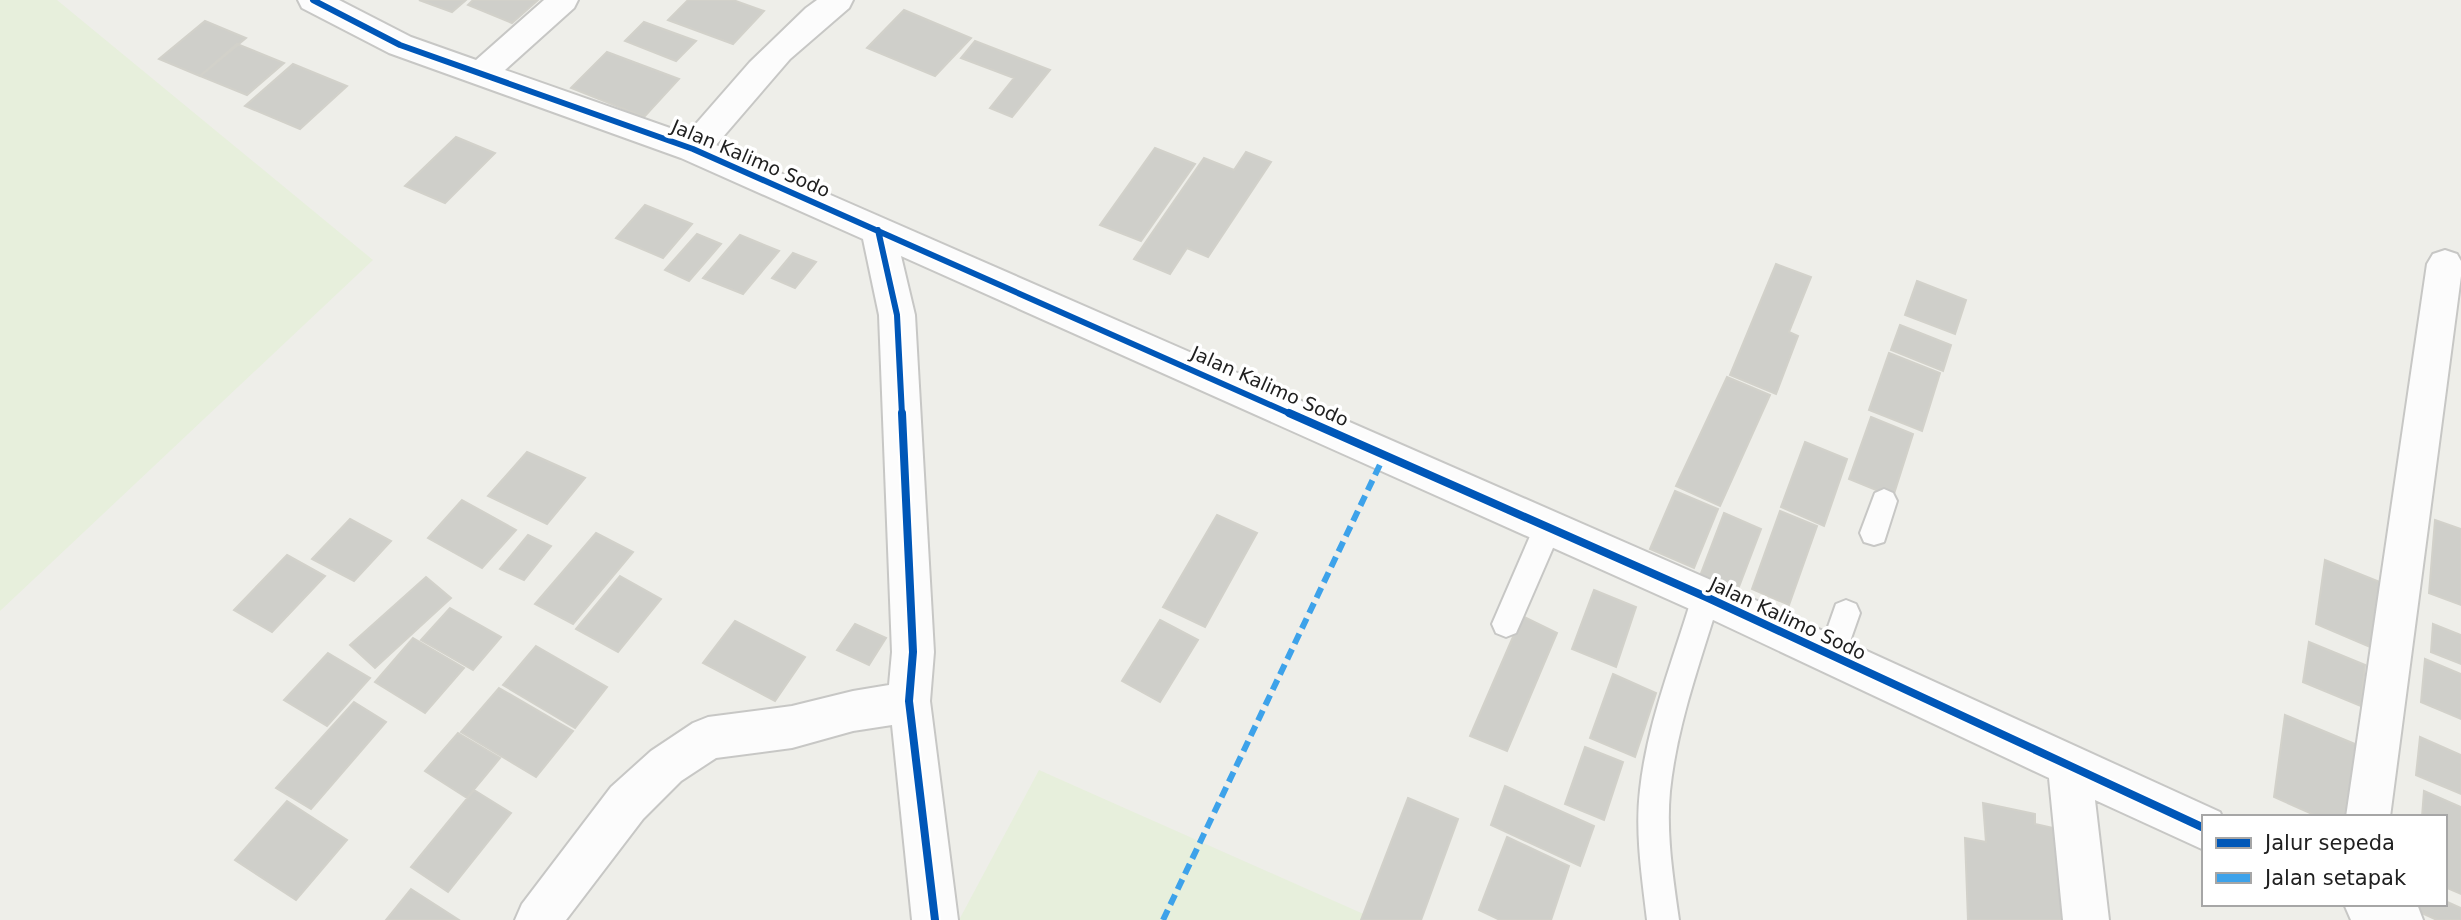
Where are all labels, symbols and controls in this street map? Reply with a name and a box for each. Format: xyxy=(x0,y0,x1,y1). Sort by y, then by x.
street label: Jalan Kalimo Sodo xyxy=(667,114,834,201)
street label: Jalan Kalimo Sodo xyxy=(1187,341,1352,431)
street label: Jalan Kalimo Sodo xyxy=(1705,572,1870,664)
legend xyxy=(2202,815,2447,906)
text: Jalur sepeda xyxy=(2263,831,2395,855)
text: Jalan setapak xyxy=(2263,866,2407,890)

